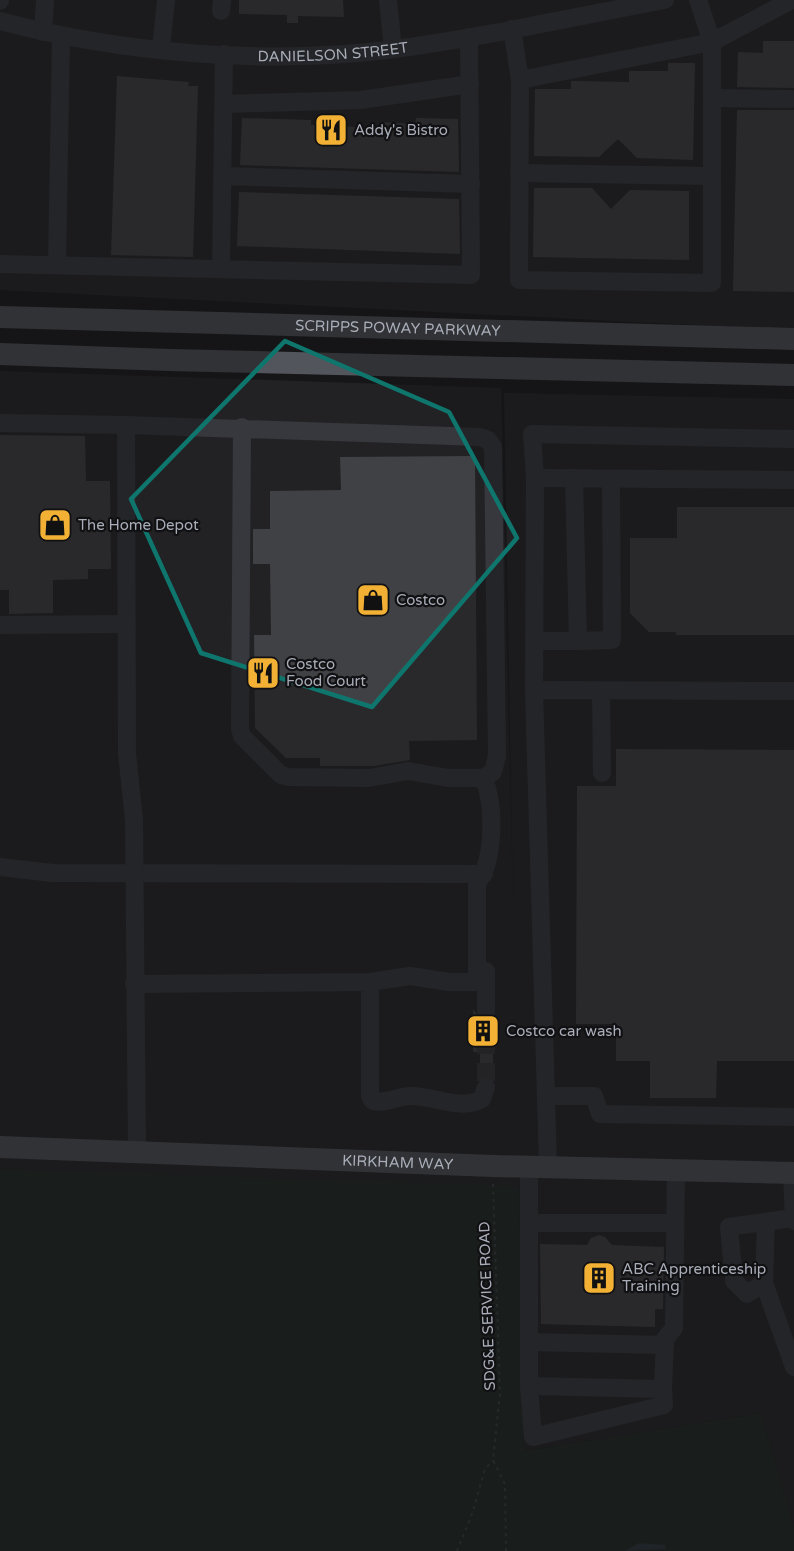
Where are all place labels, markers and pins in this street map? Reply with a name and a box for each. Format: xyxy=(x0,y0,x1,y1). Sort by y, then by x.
restaurant icon: Addy's Bistro xyxy=(313,112,349,148)
place label: Addy's Bistro xyxy=(354,121,448,139)
shop icon: The Home Depot xyxy=(37,507,73,543)
place label: The Home Depot xyxy=(78,516,199,534)
shop icon: Costco xyxy=(355,582,391,618)
place label: Costco xyxy=(396,591,445,609)
restaurant icon: Costco Food Court xyxy=(245,655,281,691)
place label: Costco Food Court xyxy=(286,655,366,690)
building icon: Costco car wash xyxy=(465,1013,501,1049)
place label: Costco car wash xyxy=(506,1022,622,1040)
building icon: ABC Apprenticeship Training xyxy=(581,1260,617,1296)
place label: ABC Apprenticeship Training xyxy=(622,1260,766,1295)

